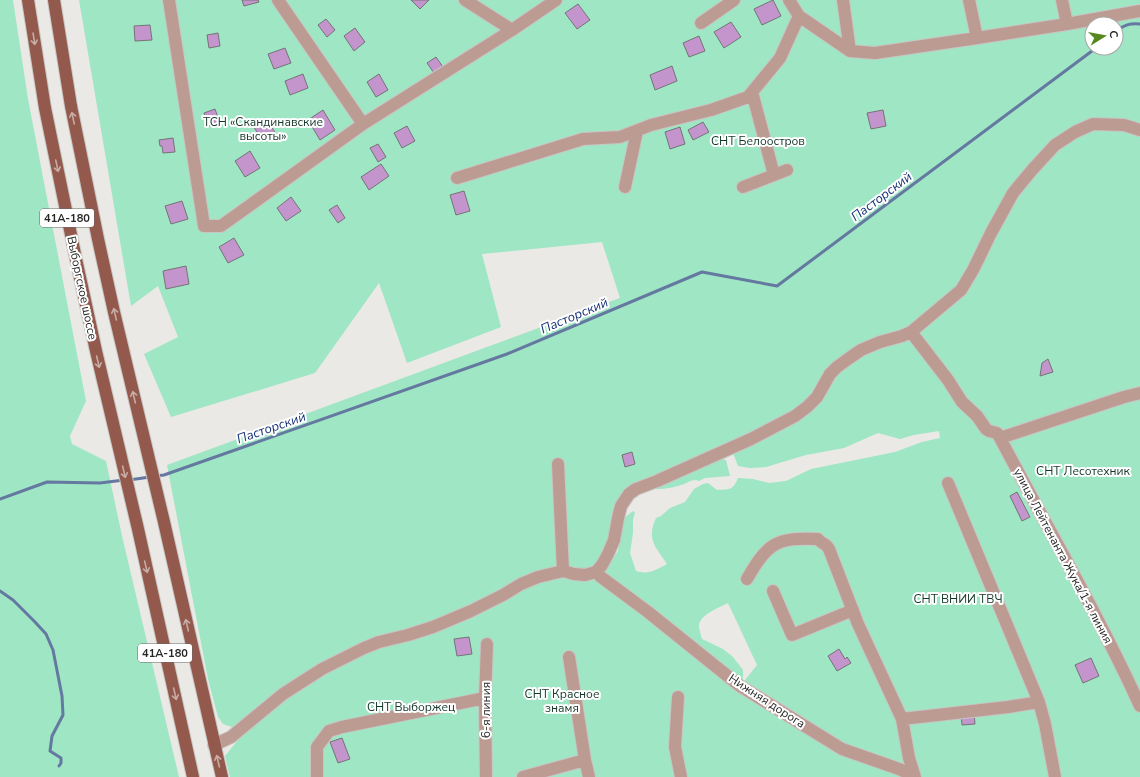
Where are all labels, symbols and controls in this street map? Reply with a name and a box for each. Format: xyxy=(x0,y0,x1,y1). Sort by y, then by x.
north arrow xyxy=(1084,16,1124,56)
text: С xyxy=(1105,29,1122,40)
one-way arrow xyxy=(30,32,38,45)
one-way arrow xyxy=(69,112,77,125)
park label: ТСН «Скандинавские высоты» xyxy=(203,114,323,144)
park label: СНТ Белоостров xyxy=(711,133,805,149)
one-way arrow xyxy=(53,160,61,173)
water label: Пасторский xyxy=(847,168,916,226)
road number: 41А-180 xyxy=(40,209,94,227)
street label: Выборгское шоссе xyxy=(63,235,101,341)
water label: Пасторский xyxy=(538,293,611,338)
one-way arrow xyxy=(110,308,118,321)
one-way arrow xyxy=(95,355,103,368)
one-way arrow xyxy=(130,391,138,404)
water label: Пасторский xyxy=(234,408,309,448)
park label: СНТ Лесотехник xyxy=(1036,463,1131,479)
one-way arrow xyxy=(121,465,128,478)
street label: улица Лейтенанта Жука/1-я линия xyxy=(1010,466,1116,646)
one-way arrow xyxy=(143,560,151,573)
park label: СНТ ВНИИ ТВЧ xyxy=(913,591,1003,607)
one-way arrow xyxy=(182,619,190,632)
road number: 41А-180 xyxy=(138,644,192,662)
street label: Нижняя дорога xyxy=(726,670,808,732)
street label: 6-я линия xyxy=(478,682,494,738)
park label: СНТ Красное знамя xyxy=(525,686,599,716)
one-way arrow xyxy=(171,687,179,700)
park label: СНТ Выборжец xyxy=(367,699,455,715)
one-way arrow xyxy=(213,755,221,768)

